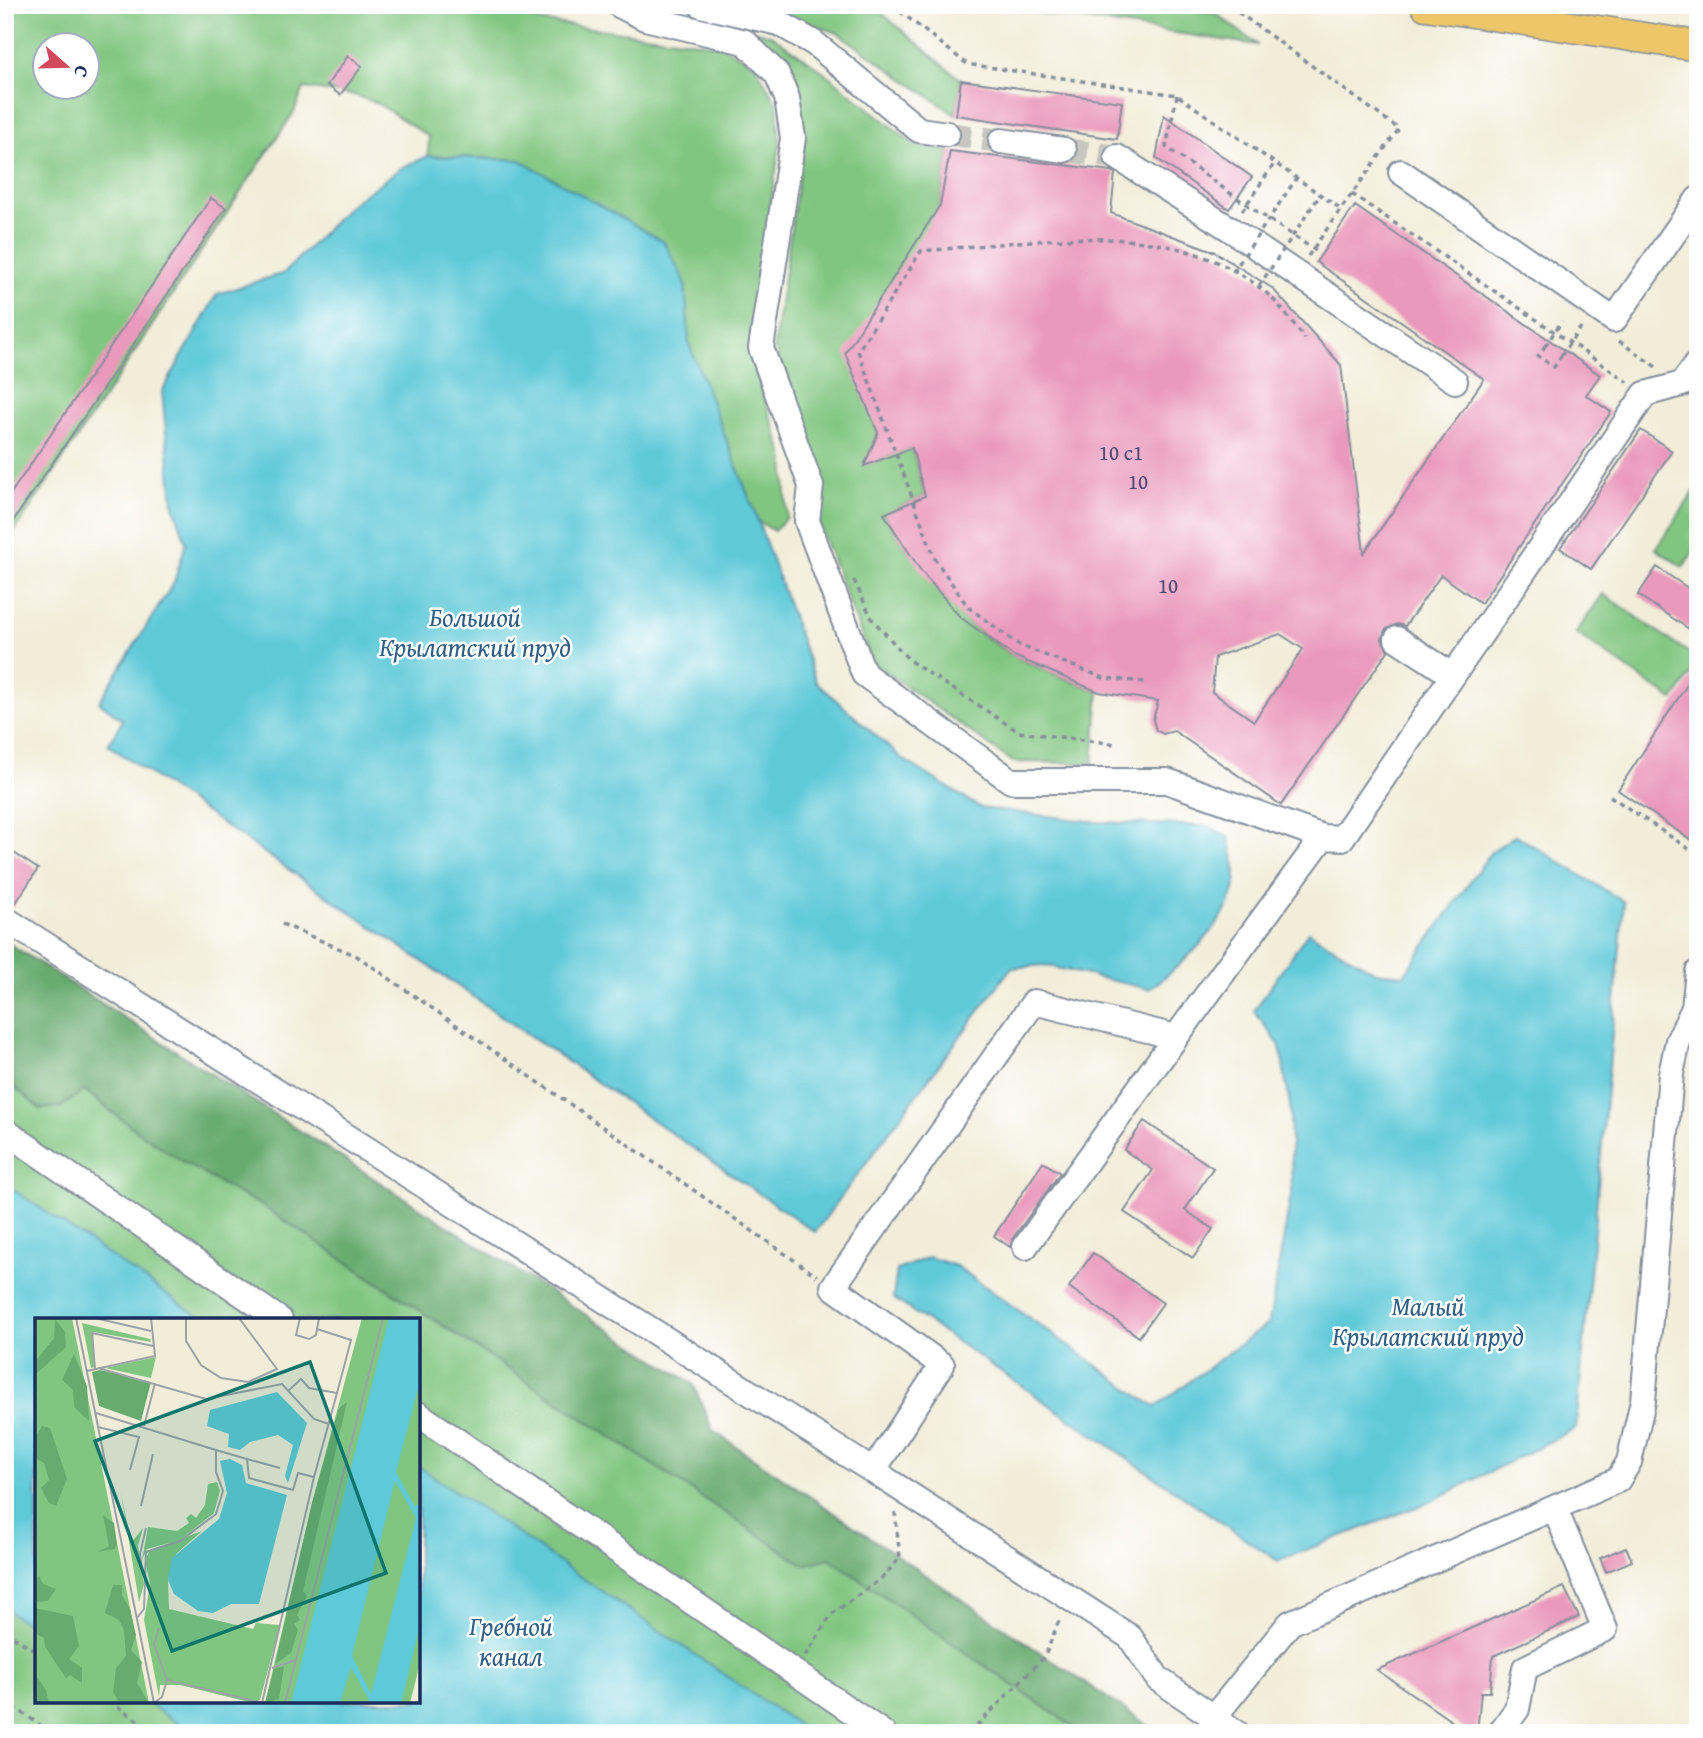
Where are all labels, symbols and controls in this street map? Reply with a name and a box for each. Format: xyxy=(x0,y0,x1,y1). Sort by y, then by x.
north arrow xyxy=(32,32,102,102)
text: С xyxy=(67,62,97,82)
house number: 10 с1 xyxy=(1099,437,1143,468)
house number: 10 xyxy=(1128,466,1148,497)
house number: 10 xyxy=(1158,570,1178,601)
water label: Большой Крылатский пруд xyxy=(379,597,571,666)
water label: Малый Крылатский пруд xyxy=(1332,1286,1524,1355)
inset map xyxy=(35,1318,420,1703)
water label: Гребной канал xyxy=(468,1606,553,1675)

